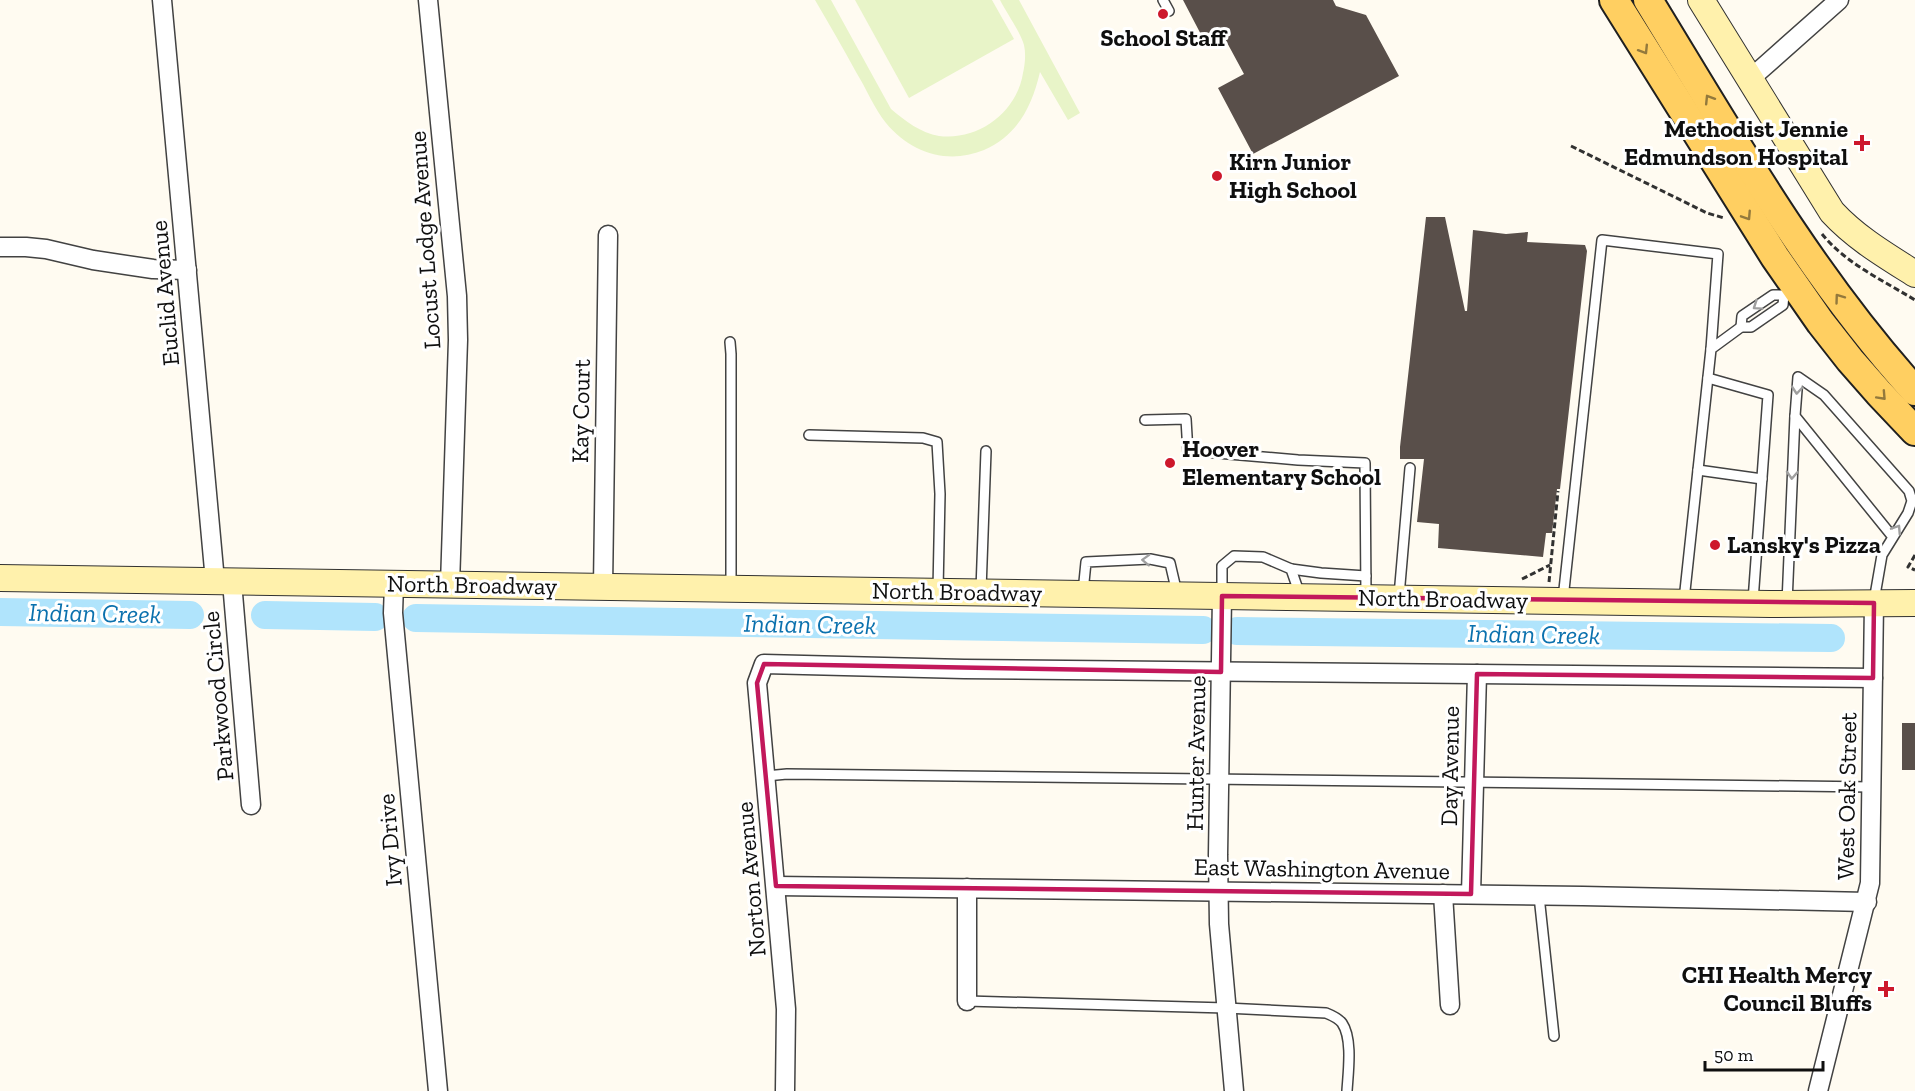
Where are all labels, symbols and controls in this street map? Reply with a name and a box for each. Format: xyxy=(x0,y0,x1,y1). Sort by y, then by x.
marker: School Staff xyxy=(1156,7,1170,21)
place label: School Staff xyxy=(1100,23,1228,52)
one-way arrow xyxy=(1637,44,1649,54)
one-way arrow xyxy=(1706,95,1717,106)
place label: Methodist Jennie Edmundson Hospital xyxy=(1624,114,1848,171)
street label: Locust Lodge Avenue xyxy=(402,130,447,350)
marker: Methodist Jennie Edmundson Hospital xyxy=(1853,134,1871,152)
place label: Kirn Junior High School xyxy=(1229,147,1357,204)
marker: Kirn Junior High School xyxy=(1210,169,1224,183)
one-way arrow xyxy=(1740,209,1751,220)
street label: Euclid Avenue xyxy=(144,219,185,367)
one-way arrow xyxy=(1835,293,1846,304)
one-way arrow xyxy=(1753,298,1764,309)
street label: Kay Court xyxy=(565,359,596,463)
one-way arrow xyxy=(1791,385,1804,395)
one-way arrow xyxy=(1875,390,1886,400)
place label: Hoover Elementary School xyxy=(1182,434,1381,491)
marker: Hoover Elementary School xyxy=(1163,456,1177,470)
one-way arrow xyxy=(1786,470,1799,479)
one-way arrow xyxy=(1890,525,1901,536)
place label: Lansky's Pizza xyxy=(1727,530,1881,559)
marker: Lansky's Pizza xyxy=(1708,538,1722,552)
one-way arrow xyxy=(1141,553,1150,566)
street label: North Broadway xyxy=(387,569,558,600)
street label: North Broadway xyxy=(872,576,1043,607)
street label: North Broadway xyxy=(1358,583,1529,614)
water label: Indian Creek xyxy=(28,596,162,630)
water label: Indian Creek xyxy=(743,607,877,641)
street label: Parkwood Circle xyxy=(196,610,239,782)
water label: Indian Creek xyxy=(1467,617,1601,651)
street label: Hunter Avenue xyxy=(1180,675,1211,831)
street label: Day Avenue xyxy=(1434,706,1465,826)
street label: West Oak Street xyxy=(1831,712,1862,880)
street label: Ivy Drive xyxy=(371,793,408,888)
street label: Norton Avenue xyxy=(729,800,772,958)
street label: East Washington Avenue xyxy=(1194,852,1450,885)
place label: CHI Health Mercy Council Bluffs xyxy=(1682,960,1872,1017)
marker: CHI Health Mercy Council Bluffs xyxy=(1877,980,1895,998)
scale bar xyxy=(1705,1034,1824,1072)
text: 50 m xyxy=(1714,1044,1754,1066)

